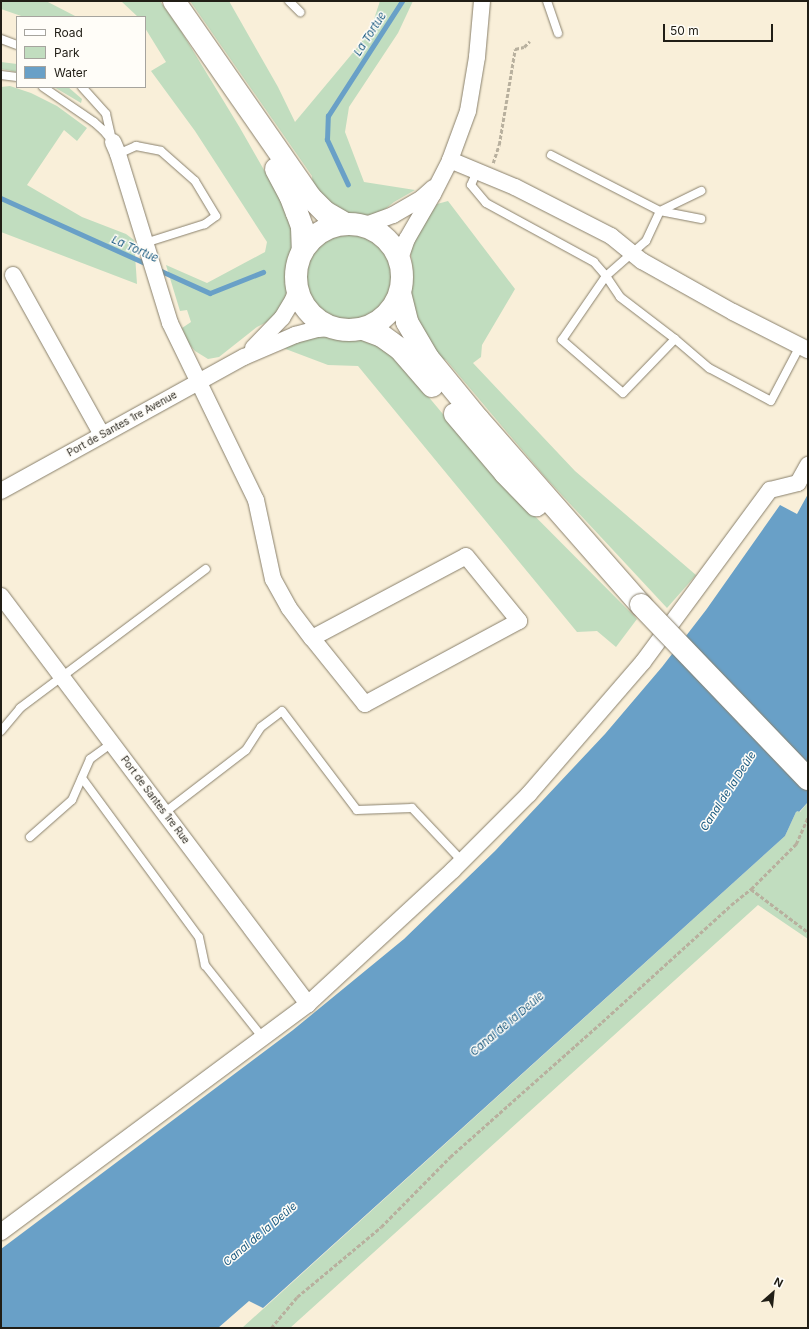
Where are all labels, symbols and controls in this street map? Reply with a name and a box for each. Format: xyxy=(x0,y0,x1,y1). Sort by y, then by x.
water label: La Tortue xyxy=(351,10,389,58)
legend xyxy=(16,16,146,88)
scale bar xyxy=(665,16,775,42)
text: 50 m xyxy=(670,23,699,38)
text: Road xyxy=(54,25,83,40)
text: Park xyxy=(54,45,80,60)
text: Water xyxy=(54,65,87,80)
water label: La Tortue xyxy=(110,233,160,265)
street label: Port de Santes 1re Avenue xyxy=(65,389,179,459)
water label: Canal de la Deûle xyxy=(697,749,759,833)
street label: Port de Santes 1re Rue xyxy=(118,754,192,846)
water label: Canal de la Deûle xyxy=(467,989,547,1059)
water label: Canal de la Deûle xyxy=(220,1199,300,1269)
north arrow xyxy=(753,1273,793,1313)
text: N xyxy=(772,1274,785,1290)

